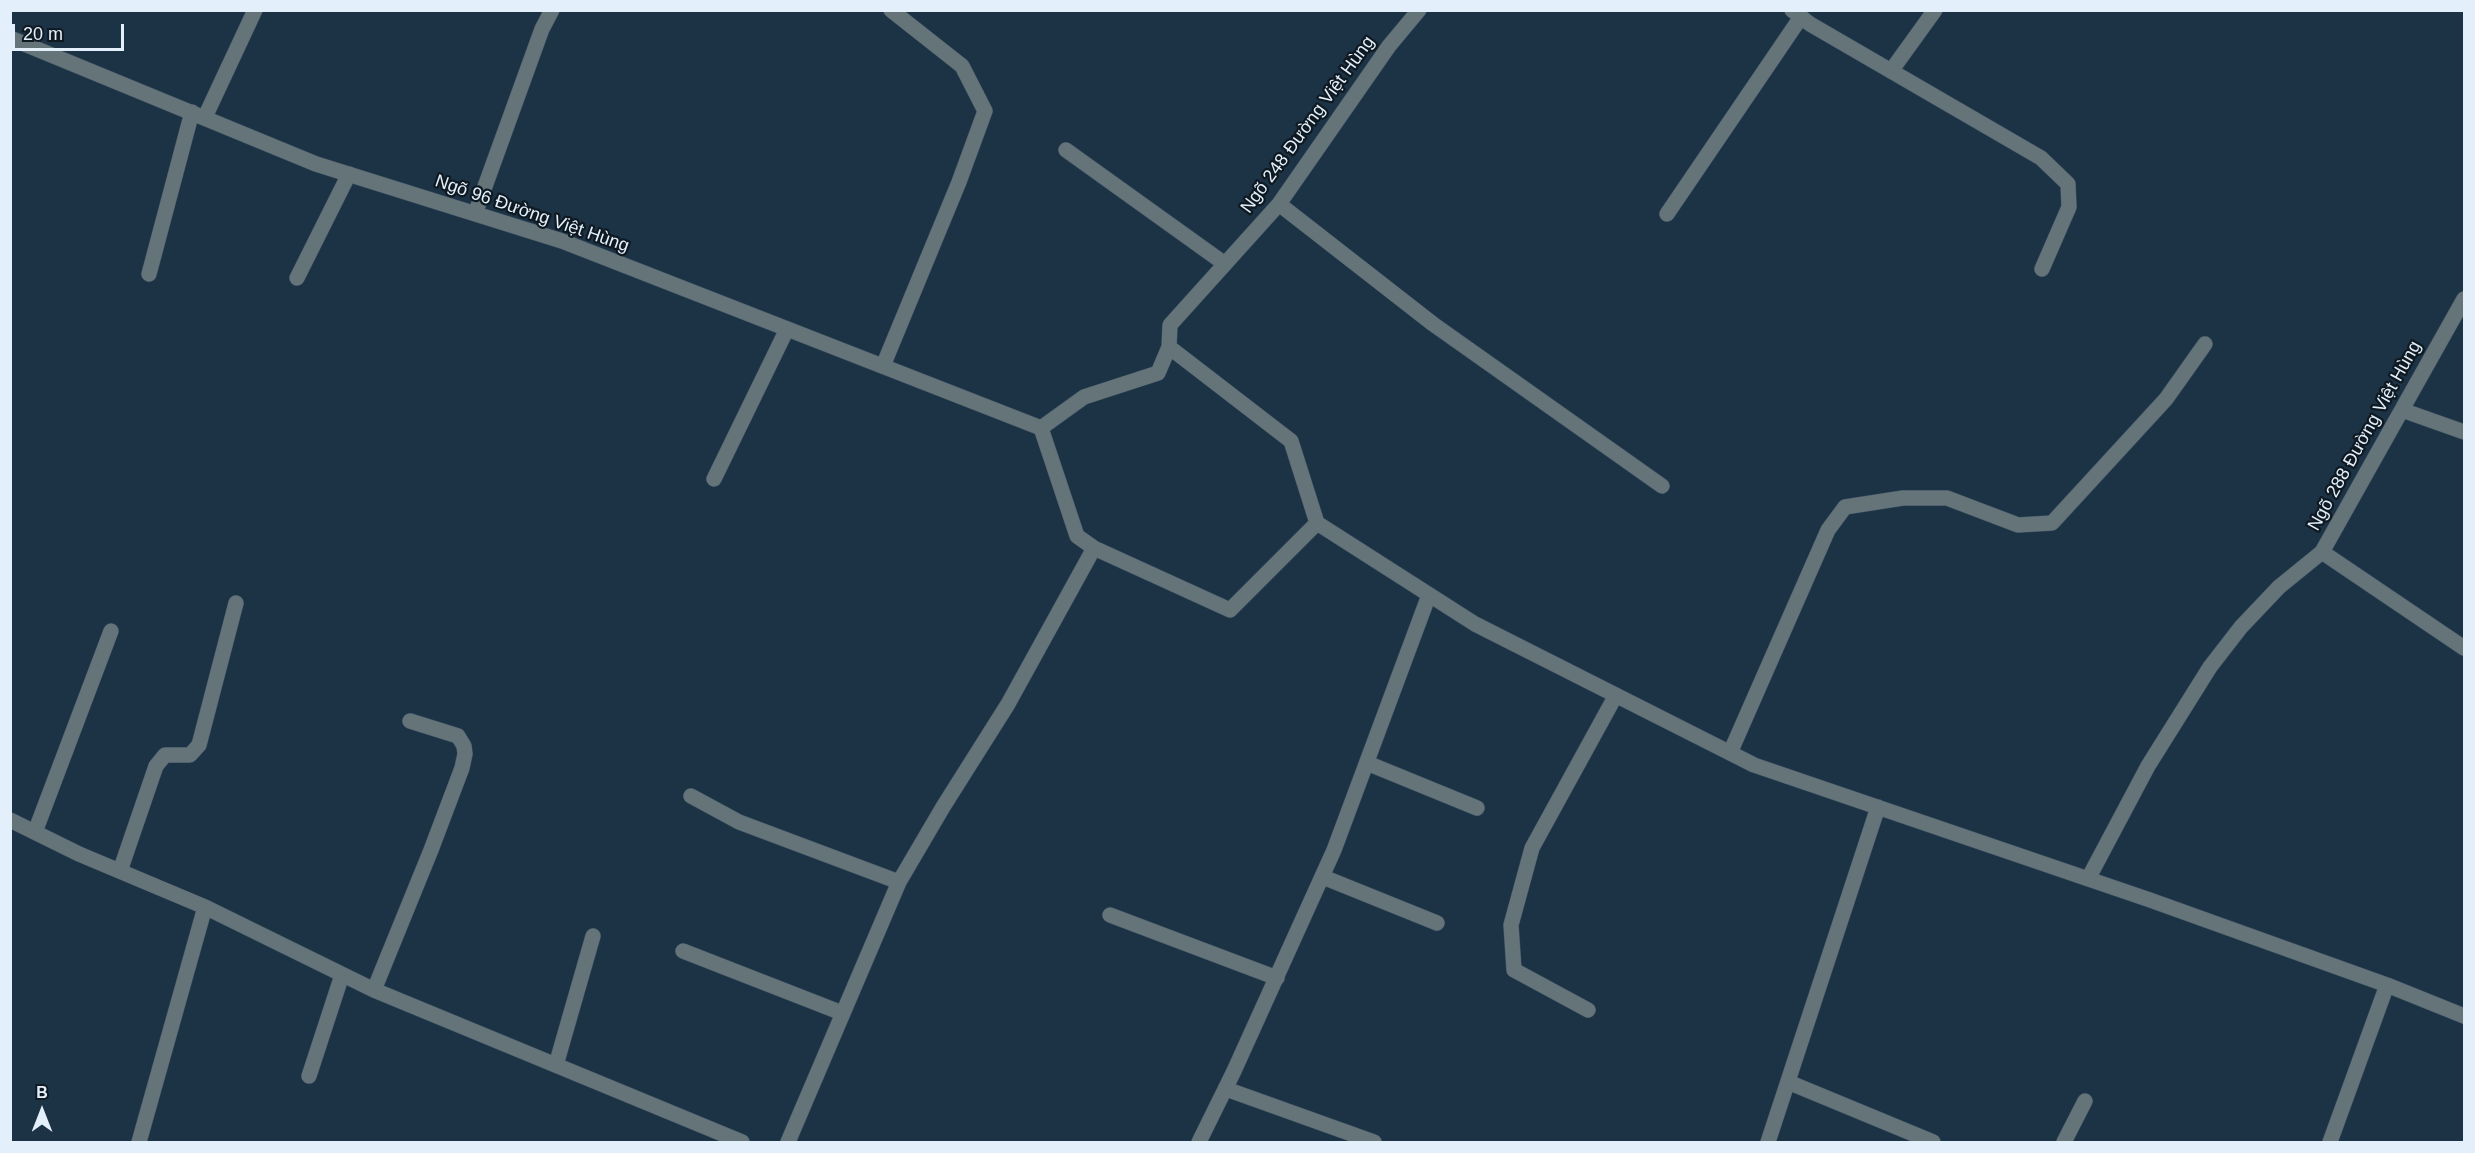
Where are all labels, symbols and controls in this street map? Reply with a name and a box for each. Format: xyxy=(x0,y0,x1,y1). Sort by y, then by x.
scale bar xyxy=(15,12,128,50)
text: 20 m xyxy=(23,24,63,44)
street label: Ngõ 248 Đường Việt Hùng xyxy=(1236,32,1380,218)
street label: Ngõ 96 Đường Việt Hùng xyxy=(432,171,632,257)
street label: Ngõ 288 Đường Việt Hùng xyxy=(2304,337,2426,535)
north arrow xyxy=(12,1081,72,1141)
text: B xyxy=(36,1084,48,1101)

